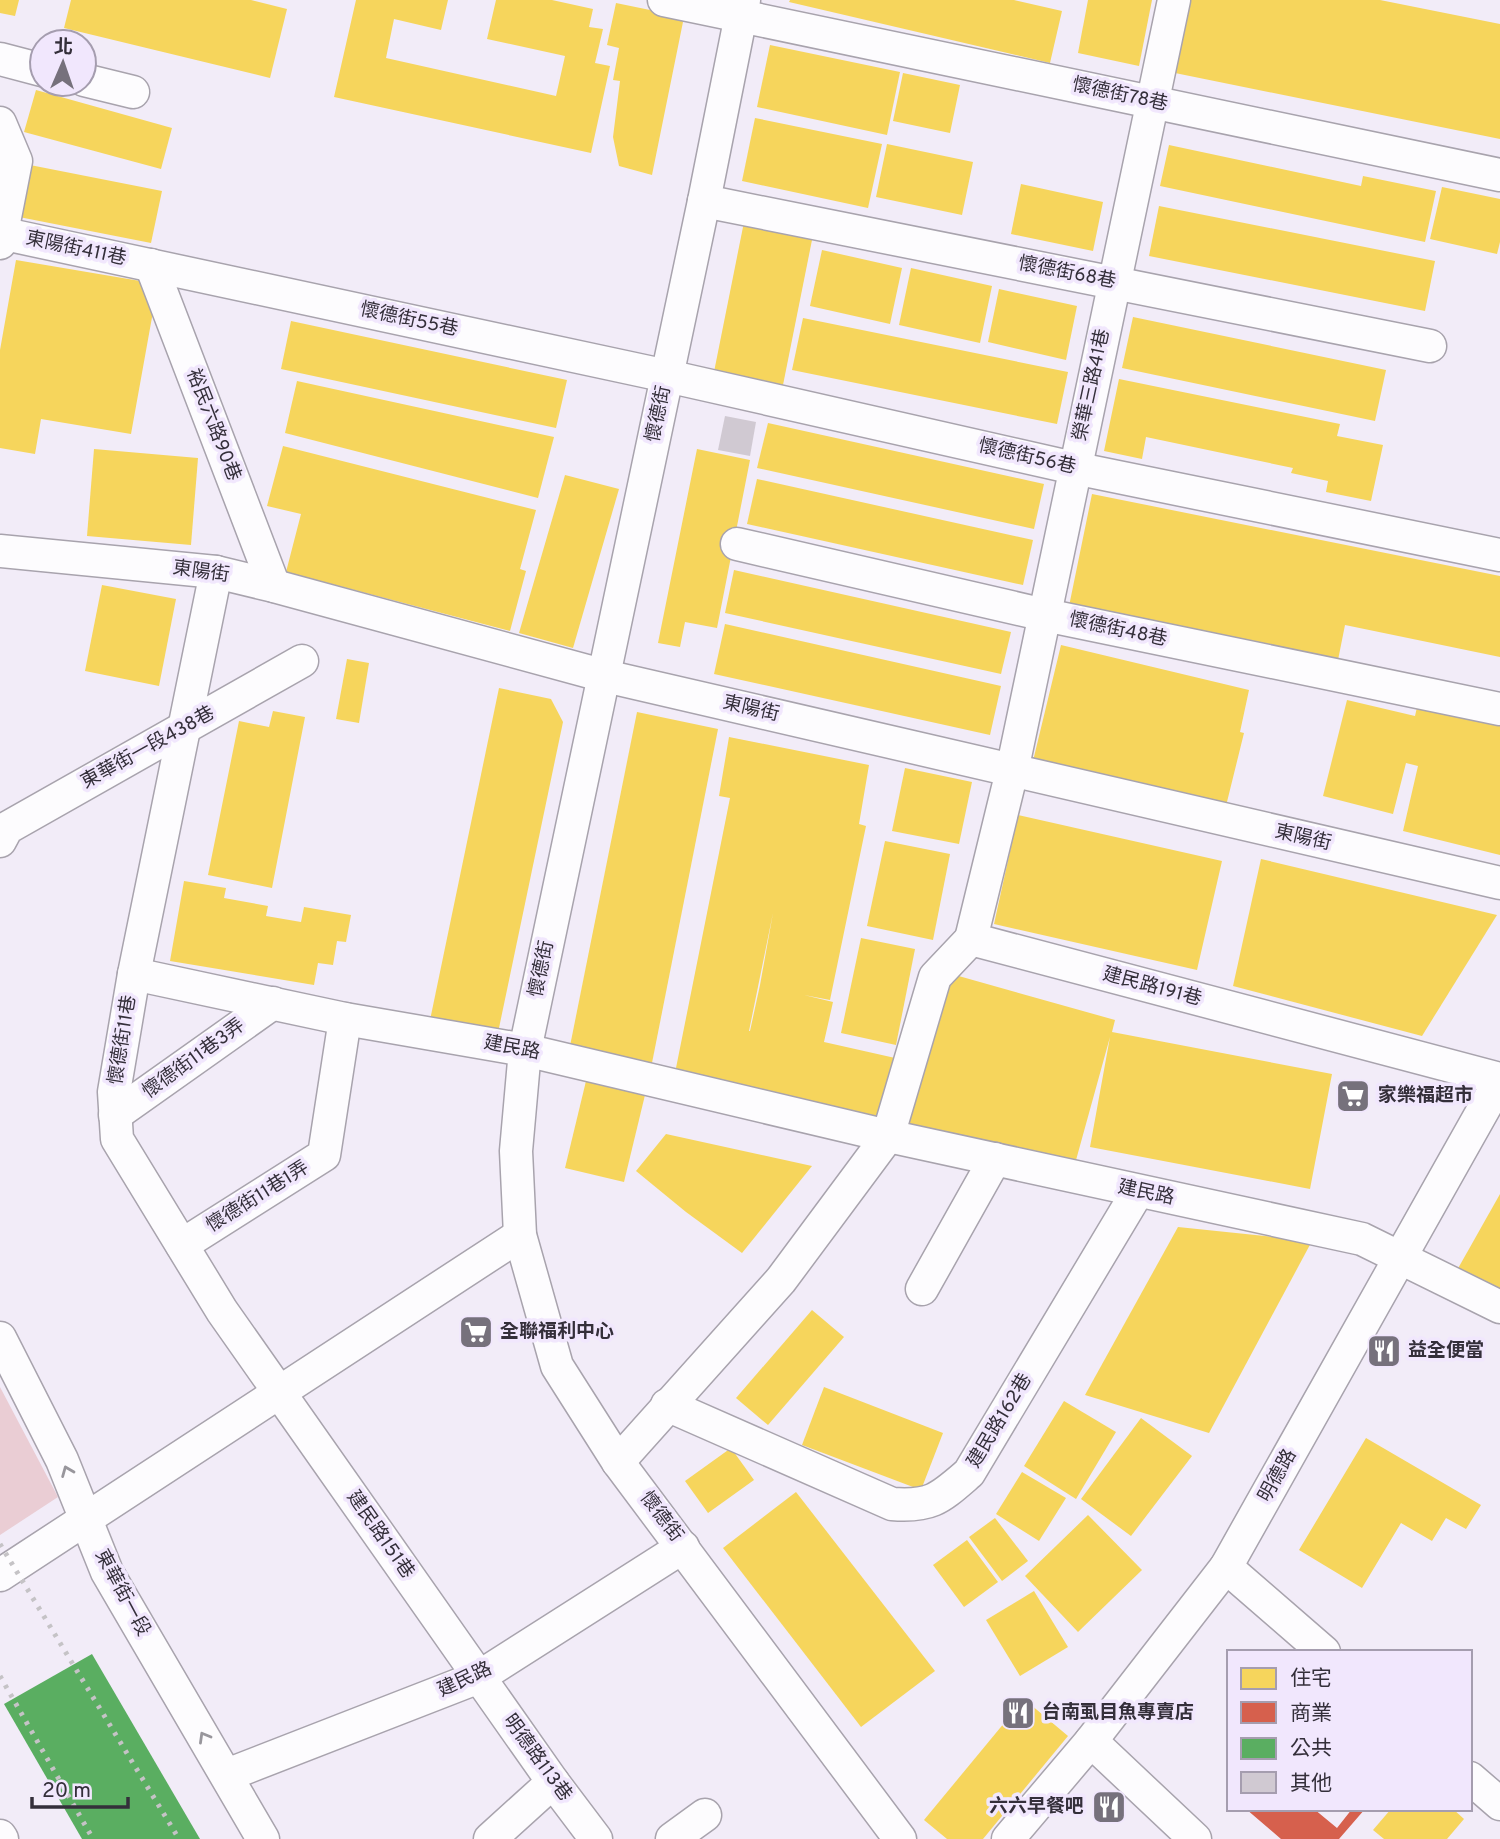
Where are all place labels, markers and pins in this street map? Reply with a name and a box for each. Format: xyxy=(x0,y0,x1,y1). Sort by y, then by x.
supermarket icon: 家樂福超市 xyxy=(1334,1077,1372,1115)
place label: 家樂福超市 xyxy=(1378,1084,1473,1108)
supermarket icon: 全聯福利中心 xyxy=(457,1313,495,1351)
place label: 全聯福利中心 xyxy=(500,1320,614,1344)
restaurant icon: 益全便當 xyxy=(1365,1332,1403,1370)
place label: 益全便當 xyxy=(1408,1339,1484,1363)
restaurant icon: 台南虱目魚專賣店 xyxy=(999,1694,1037,1732)
place label: 台南虱目魚專賣店 xyxy=(1042,1701,1194,1725)
restaurant icon: 六六早餐吧 xyxy=(1090,1788,1128,1826)
place label: 六六早餐吧 xyxy=(989,1795,1084,1819)

